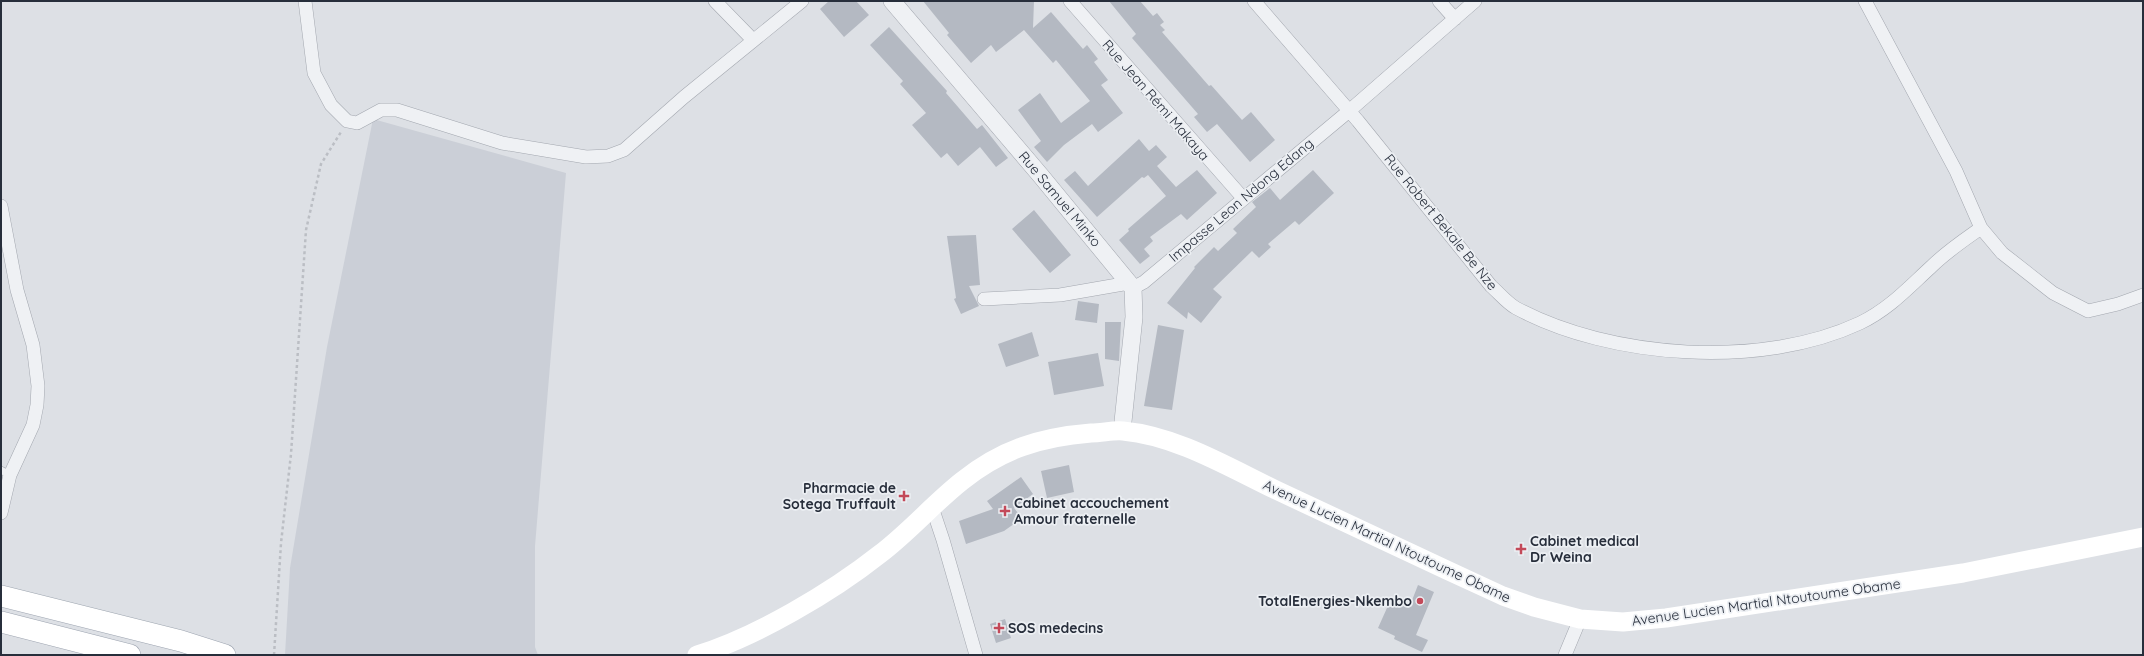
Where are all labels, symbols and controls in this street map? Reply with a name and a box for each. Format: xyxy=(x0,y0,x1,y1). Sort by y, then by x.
street label: Rue Jean Rémi Makaya xyxy=(1099,36,1213,164)
street label: Impasse Leon Ndong Edang xyxy=(1165,134,1317,266)
street label: Rue Samuel Minko xyxy=(1015,148,1105,250)
street label: Rue Robert Bekale Be Nze xyxy=(1380,150,1502,294)
street label: Avenue Lucien Martial Ntoutoume Obame xyxy=(1260,476,1514,606)
place label: Pharmacie de Sotega Truffault xyxy=(783,479,896,513)
marker: Pharmacie de Sotega Truffault xyxy=(899,491,909,501)
place label: Cabinet accouchement Amour fraternelle xyxy=(1014,494,1169,528)
marker: Cabinet accouchement Amour fraternelle xyxy=(999,505,1011,517)
place label: Cabinet medical Dr Weina xyxy=(1530,532,1639,566)
marker: Cabinet medical Dr Weina xyxy=(1515,543,1527,555)
street label: Avenue Lucien Martial Ntoutoume Obame xyxy=(1630,574,1902,630)
place label: TotalEnergies-Nkembo xyxy=(1258,592,1412,610)
marker: TotalEnergies-Nkembo xyxy=(1415,596,1425,606)
place label: SOS medecins xyxy=(1008,619,1103,637)
marker: SOS medecins xyxy=(993,622,1005,634)

